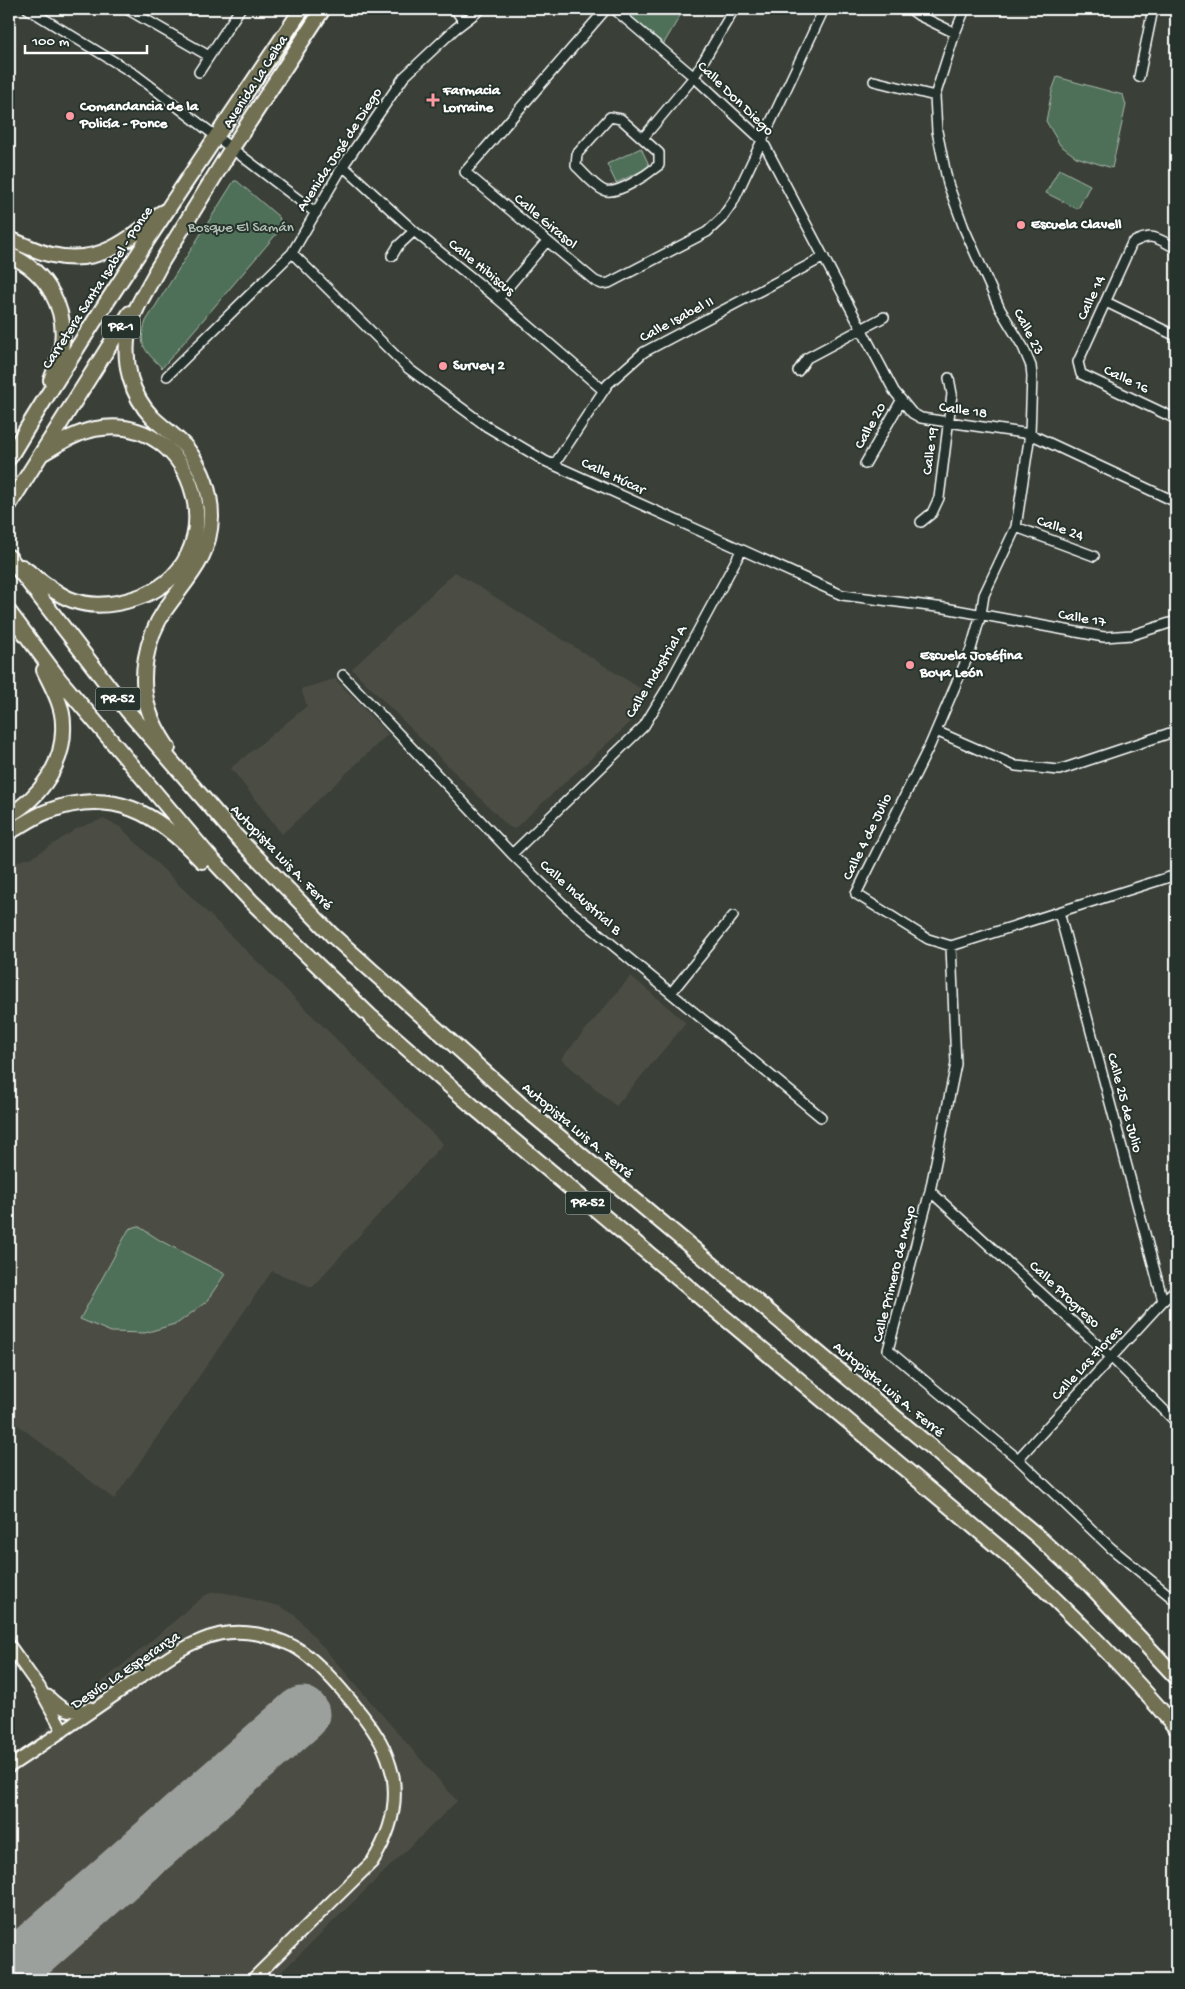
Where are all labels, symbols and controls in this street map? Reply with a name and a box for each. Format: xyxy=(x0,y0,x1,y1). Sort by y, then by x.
scale bar xyxy=(25,22,148,54)
street label: Avenida La Ceiba xyxy=(219,32,293,132)
text: 100 m xyxy=(31,33,70,51)
street label: Calle Don Diego xyxy=(693,58,777,140)
place label: Farmacia Lorraine xyxy=(442,82,501,117)
street label: Avenida José de Diego xyxy=(293,85,387,215)
marker: Farmacia Lorraine xyxy=(427,94,439,106)
place label: Comandancia de la Policía - Ponce xyxy=(79,98,199,133)
marker: Comandancia de la Policía - Ponce xyxy=(64,110,76,122)
street label: Calle Girasol xyxy=(510,190,580,254)
street label: Carretera Santa Isabel - Ponce xyxy=(39,203,158,373)
place label: Escuela Clavell xyxy=(1031,216,1122,234)
park label: Bosque El Samán xyxy=(187,219,294,237)
marker: Escuela Clavell xyxy=(1015,219,1027,231)
street label: Calle Hibiscus xyxy=(444,236,518,301)
street label: Calle 14 xyxy=(1074,273,1110,323)
street label: Calle Isabel II xyxy=(637,293,717,347)
street label: Calle 23 xyxy=(1008,306,1048,358)
road number: PR-1 xyxy=(102,316,140,338)
place label: Survey 2 xyxy=(453,357,506,375)
marker: Survey 2 xyxy=(437,360,449,372)
street label: Calle 16 xyxy=(1100,362,1152,398)
street label: Calle 20 xyxy=(851,399,891,452)
street label: Calle 18 xyxy=(938,399,988,423)
street label: Calle 19 xyxy=(919,426,943,476)
street label: Calle Húcar xyxy=(578,454,649,500)
street label: Calle 24 xyxy=(1034,512,1086,546)
street label: Calle 17 xyxy=(1057,606,1108,632)
street label: Calle Industrial A xyxy=(622,621,692,722)
place label: Escuela Joséfina Boya León xyxy=(919,647,1023,682)
marker: Escuela Joséfina Boya León xyxy=(904,659,916,671)
road number: PR-52 xyxy=(96,688,140,711)
street label: Calle 4 de Julio xyxy=(839,790,897,883)
street label: Autopista Luis A. Ferré xyxy=(226,801,336,915)
street label: Calle Industrial B xyxy=(535,857,625,940)
street label: Calle 25 de Julio xyxy=(1102,1051,1146,1155)
street label: Autopista Luis A. Ferré xyxy=(518,1079,636,1183)
road number: PR-52 xyxy=(566,1192,610,1214)
street label: Calle Primero de Mayo xyxy=(869,1204,921,1344)
street label: Calle Progreso xyxy=(1025,1258,1103,1333)
street label: Calle Las Flores xyxy=(1048,1323,1126,1405)
street label: Autopista Luis A. Ferré xyxy=(829,1338,947,1442)
street label: Desvío La Esperanza xyxy=(67,1628,184,1715)

